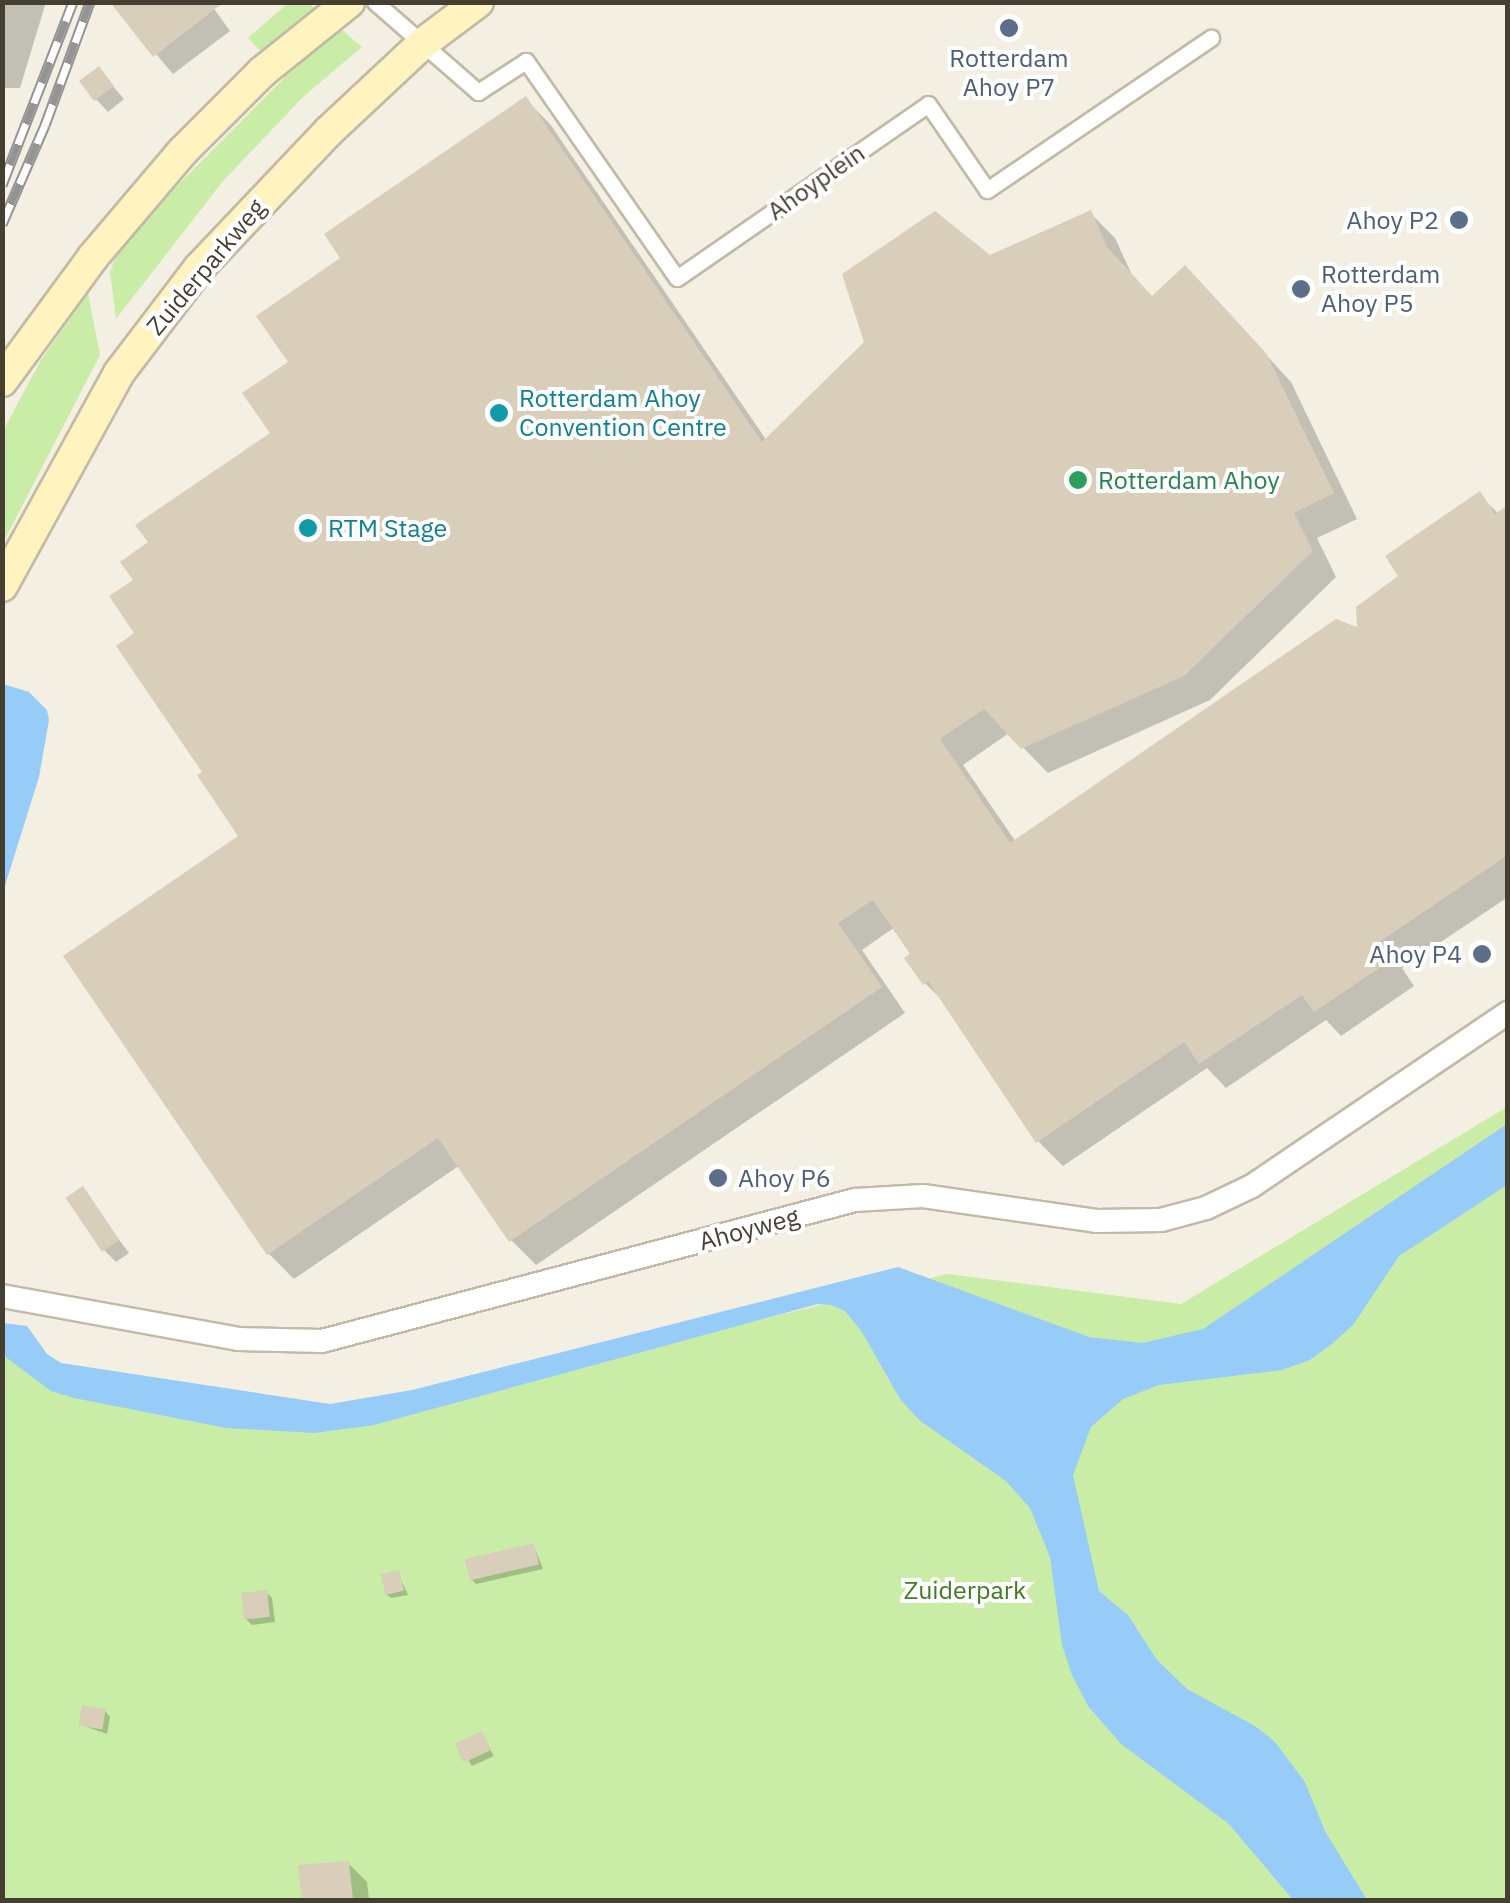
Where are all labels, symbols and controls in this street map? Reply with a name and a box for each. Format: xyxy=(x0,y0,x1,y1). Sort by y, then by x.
marker: Rotterdam Ahoy P7 xyxy=(998,17,1020,39)
place label: Rotterdam Ahoy P7 xyxy=(949,44,1069,103)
street label: Ahoyplein xyxy=(762,138,870,226)
street label: Zuiderparkweg xyxy=(140,193,272,341)
place label: Ahoy P2 xyxy=(1346,205,1439,235)
marker: Ahoy P2 xyxy=(1448,209,1470,231)
place label: Rotterdam Ahoy P5 xyxy=(1321,260,1440,319)
marker: Rotterdam Ahoy P5 xyxy=(1290,278,1312,300)
place label: Rotterdam Ahoy Convention Centre xyxy=(519,384,727,443)
marker: Rotterdam Ahoy Convention Centre xyxy=(488,402,510,424)
place label: Rotterdam Ahoy xyxy=(1098,465,1280,495)
marker: Rotterdam Ahoy xyxy=(1067,469,1089,491)
place label: RTM Stage xyxy=(328,513,447,543)
marker: RTM Stage xyxy=(297,517,319,539)
place label: Ahoy P4 xyxy=(1369,939,1462,969)
marker: Ahoy P4 xyxy=(1471,943,1493,965)
place label: Ahoy P6 xyxy=(738,1163,831,1193)
marker: Ahoy P6 xyxy=(707,1167,729,1189)
street label: Ahoyweg xyxy=(696,1201,802,1257)
park label: Zuiderpark xyxy=(904,1575,1026,1605)

